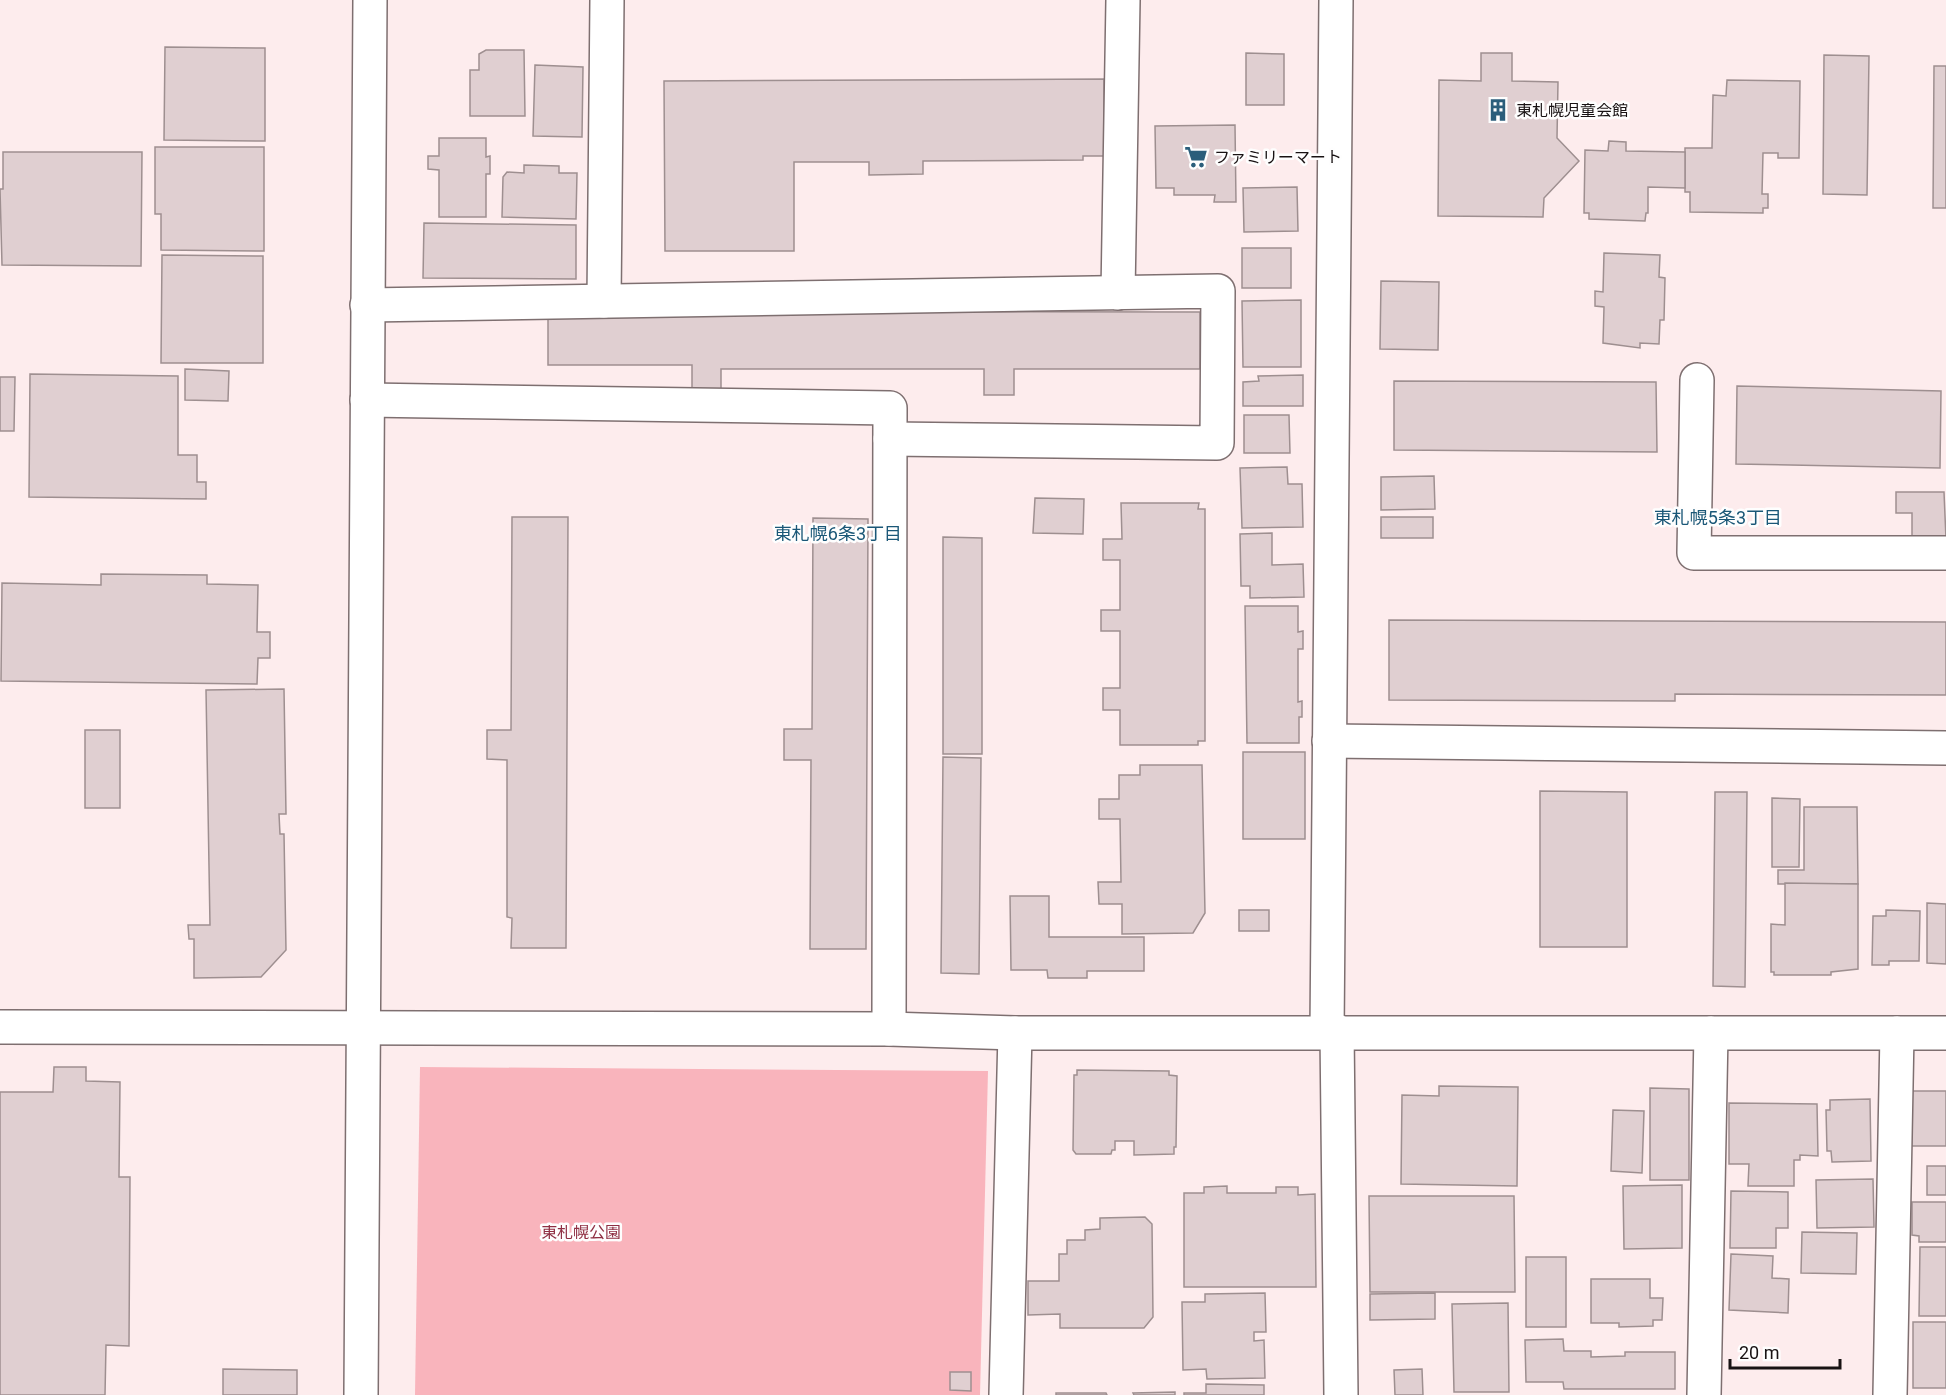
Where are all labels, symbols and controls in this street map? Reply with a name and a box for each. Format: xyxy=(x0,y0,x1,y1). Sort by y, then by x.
building icon: 東札幌児童会館 xyxy=(1485,97,1511,123)
place label: 東札幌児童会館 xyxy=(1516,101,1628,120)
supermarket icon: ファミリーマート xyxy=(1183,144,1209,170)
place label: ファミリーマート xyxy=(1214,148,1342,167)
district label: 東札幌5条3丁目 xyxy=(1654,507,1782,528)
district label: 東札幌6条3丁目 xyxy=(774,523,902,544)
park label: 東札幌公園 xyxy=(541,1223,621,1242)
scale bar xyxy=(1730,1332,1840,1370)
text: 20 m xyxy=(1739,1342,1779,1363)

